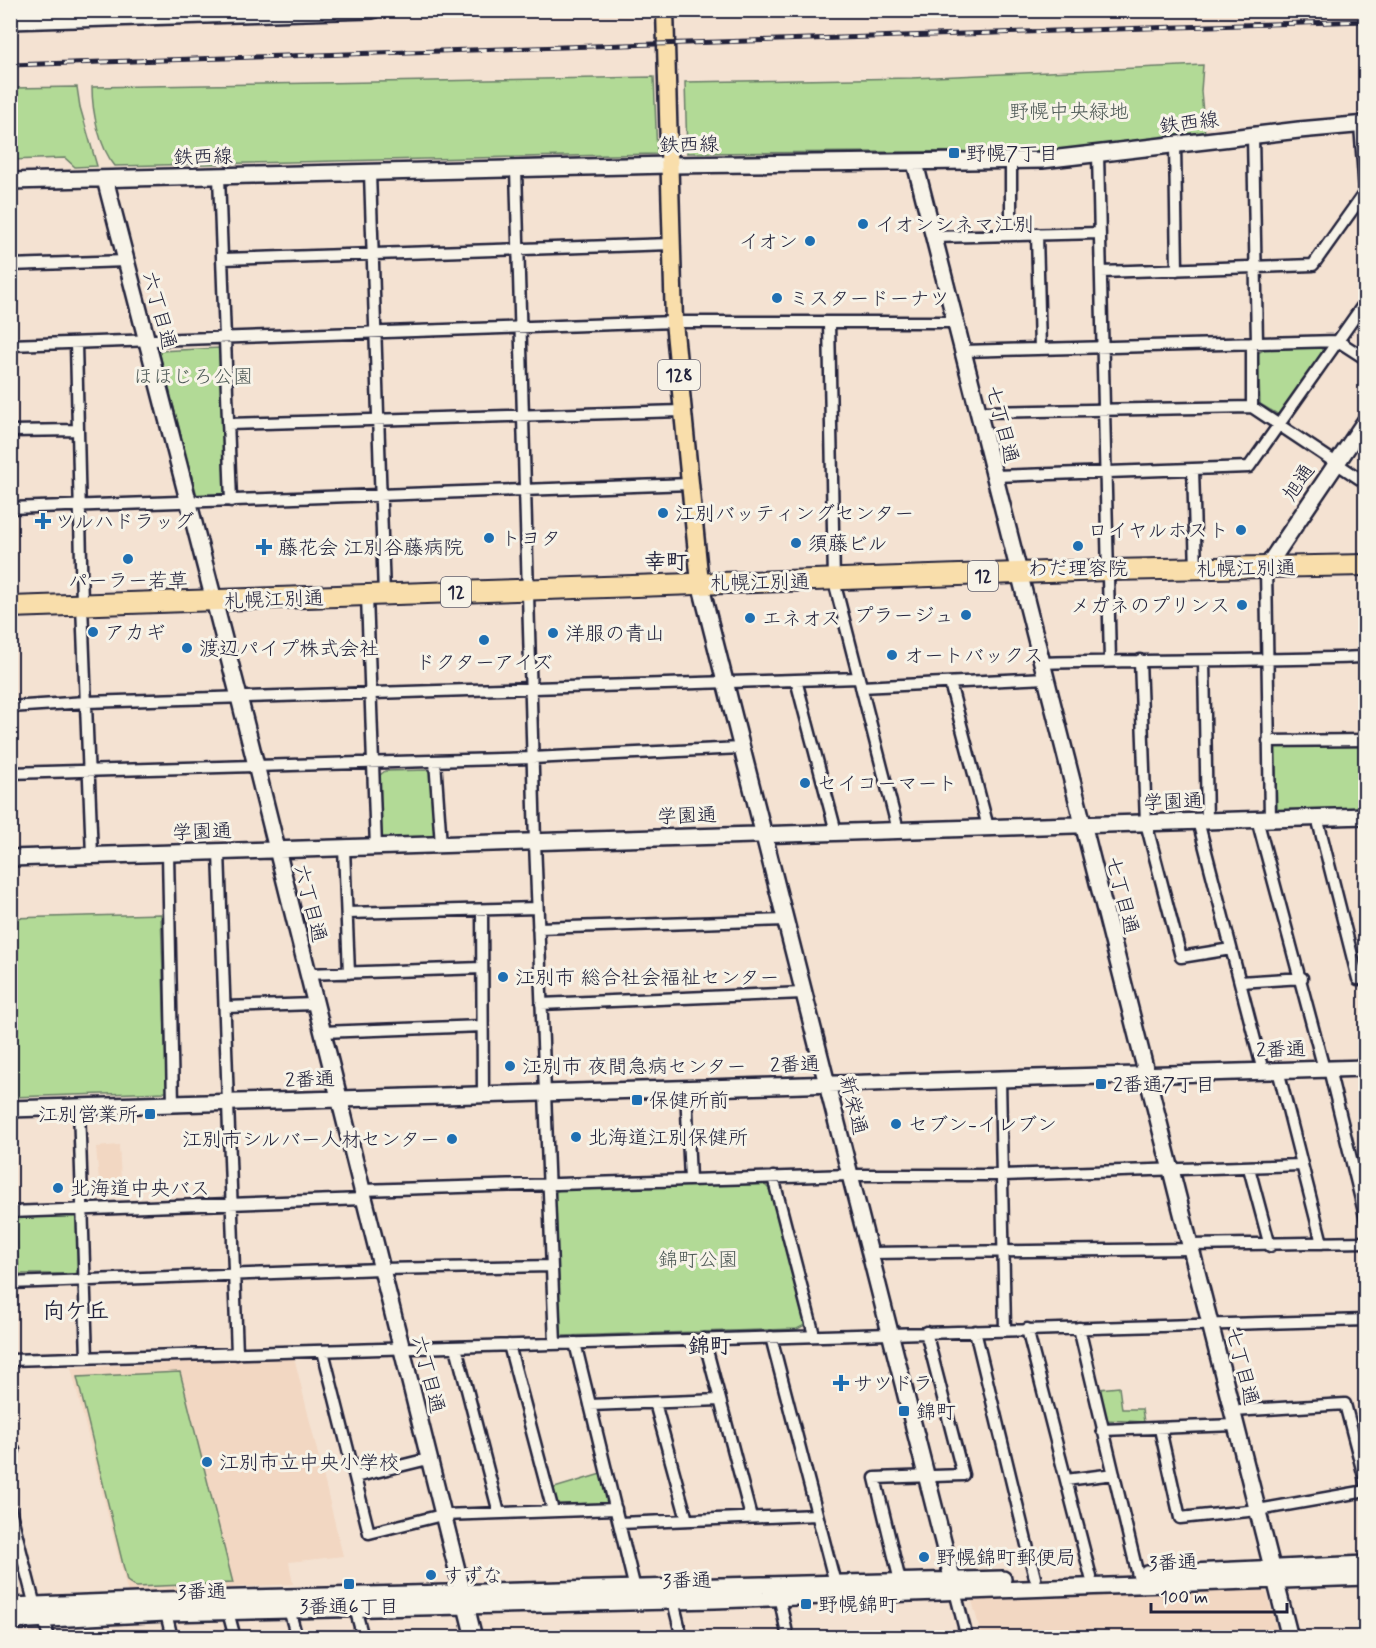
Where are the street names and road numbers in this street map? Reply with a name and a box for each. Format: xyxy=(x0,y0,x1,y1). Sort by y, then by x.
street label: 鉄西線 xyxy=(1158,106,1221,141)
street label: 鉄西線 xyxy=(659,131,719,160)
street label: 鉄西線 xyxy=(173,143,233,172)
street label: 六丁目通 xyxy=(135,268,182,353)
road number: 128 xyxy=(658,360,700,390)
street label: 七丁目通 xyxy=(979,382,1024,466)
street label: 旭通 xyxy=(1277,459,1322,507)
street label: 札幌江別通 xyxy=(1196,555,1296,584)
road number: 12 xyxy=(968,561,998,591)
street label: 札幌江別通 xyxy=(710,569,810,598)
road number: 12 xyxy=(441,577,471,607)
street label: 札幌江別通 xyxy=(224,585,324,616)
street label: 学園通 xyxy=(1143,788,1204,817)
street label: 学園通 xyxy=(657,802,718,831)
street label: 学園通 xyxy=(172,818,233,847)
street label: 七丁目通 xyxy=(1099,853,1144,937)
street label: 六丁目通 xyxy=(287,861,332,945)
street label: 2番通 xyxy=(1256,1036,1306,1065)
street label: 2番通 xyxy=(770,1051,820,1080)
street label: 2番通 xyxy=(285,1066,335,1095)
street label: 新栄通 xyxy=(832,1073,873,1138)
street label: 七丁目通 xyxy=(1219,1324,1264,1408)
street label: 六丁目通 xyxy=(405,1332,450,1416)
street label: 3番通 xyxy=(1148,1549,1198,1578)
street label: 3番通 xyxy=(662,1568,712,1595)
street label: 3番通 xyxy=(177,1579,227,1606)

